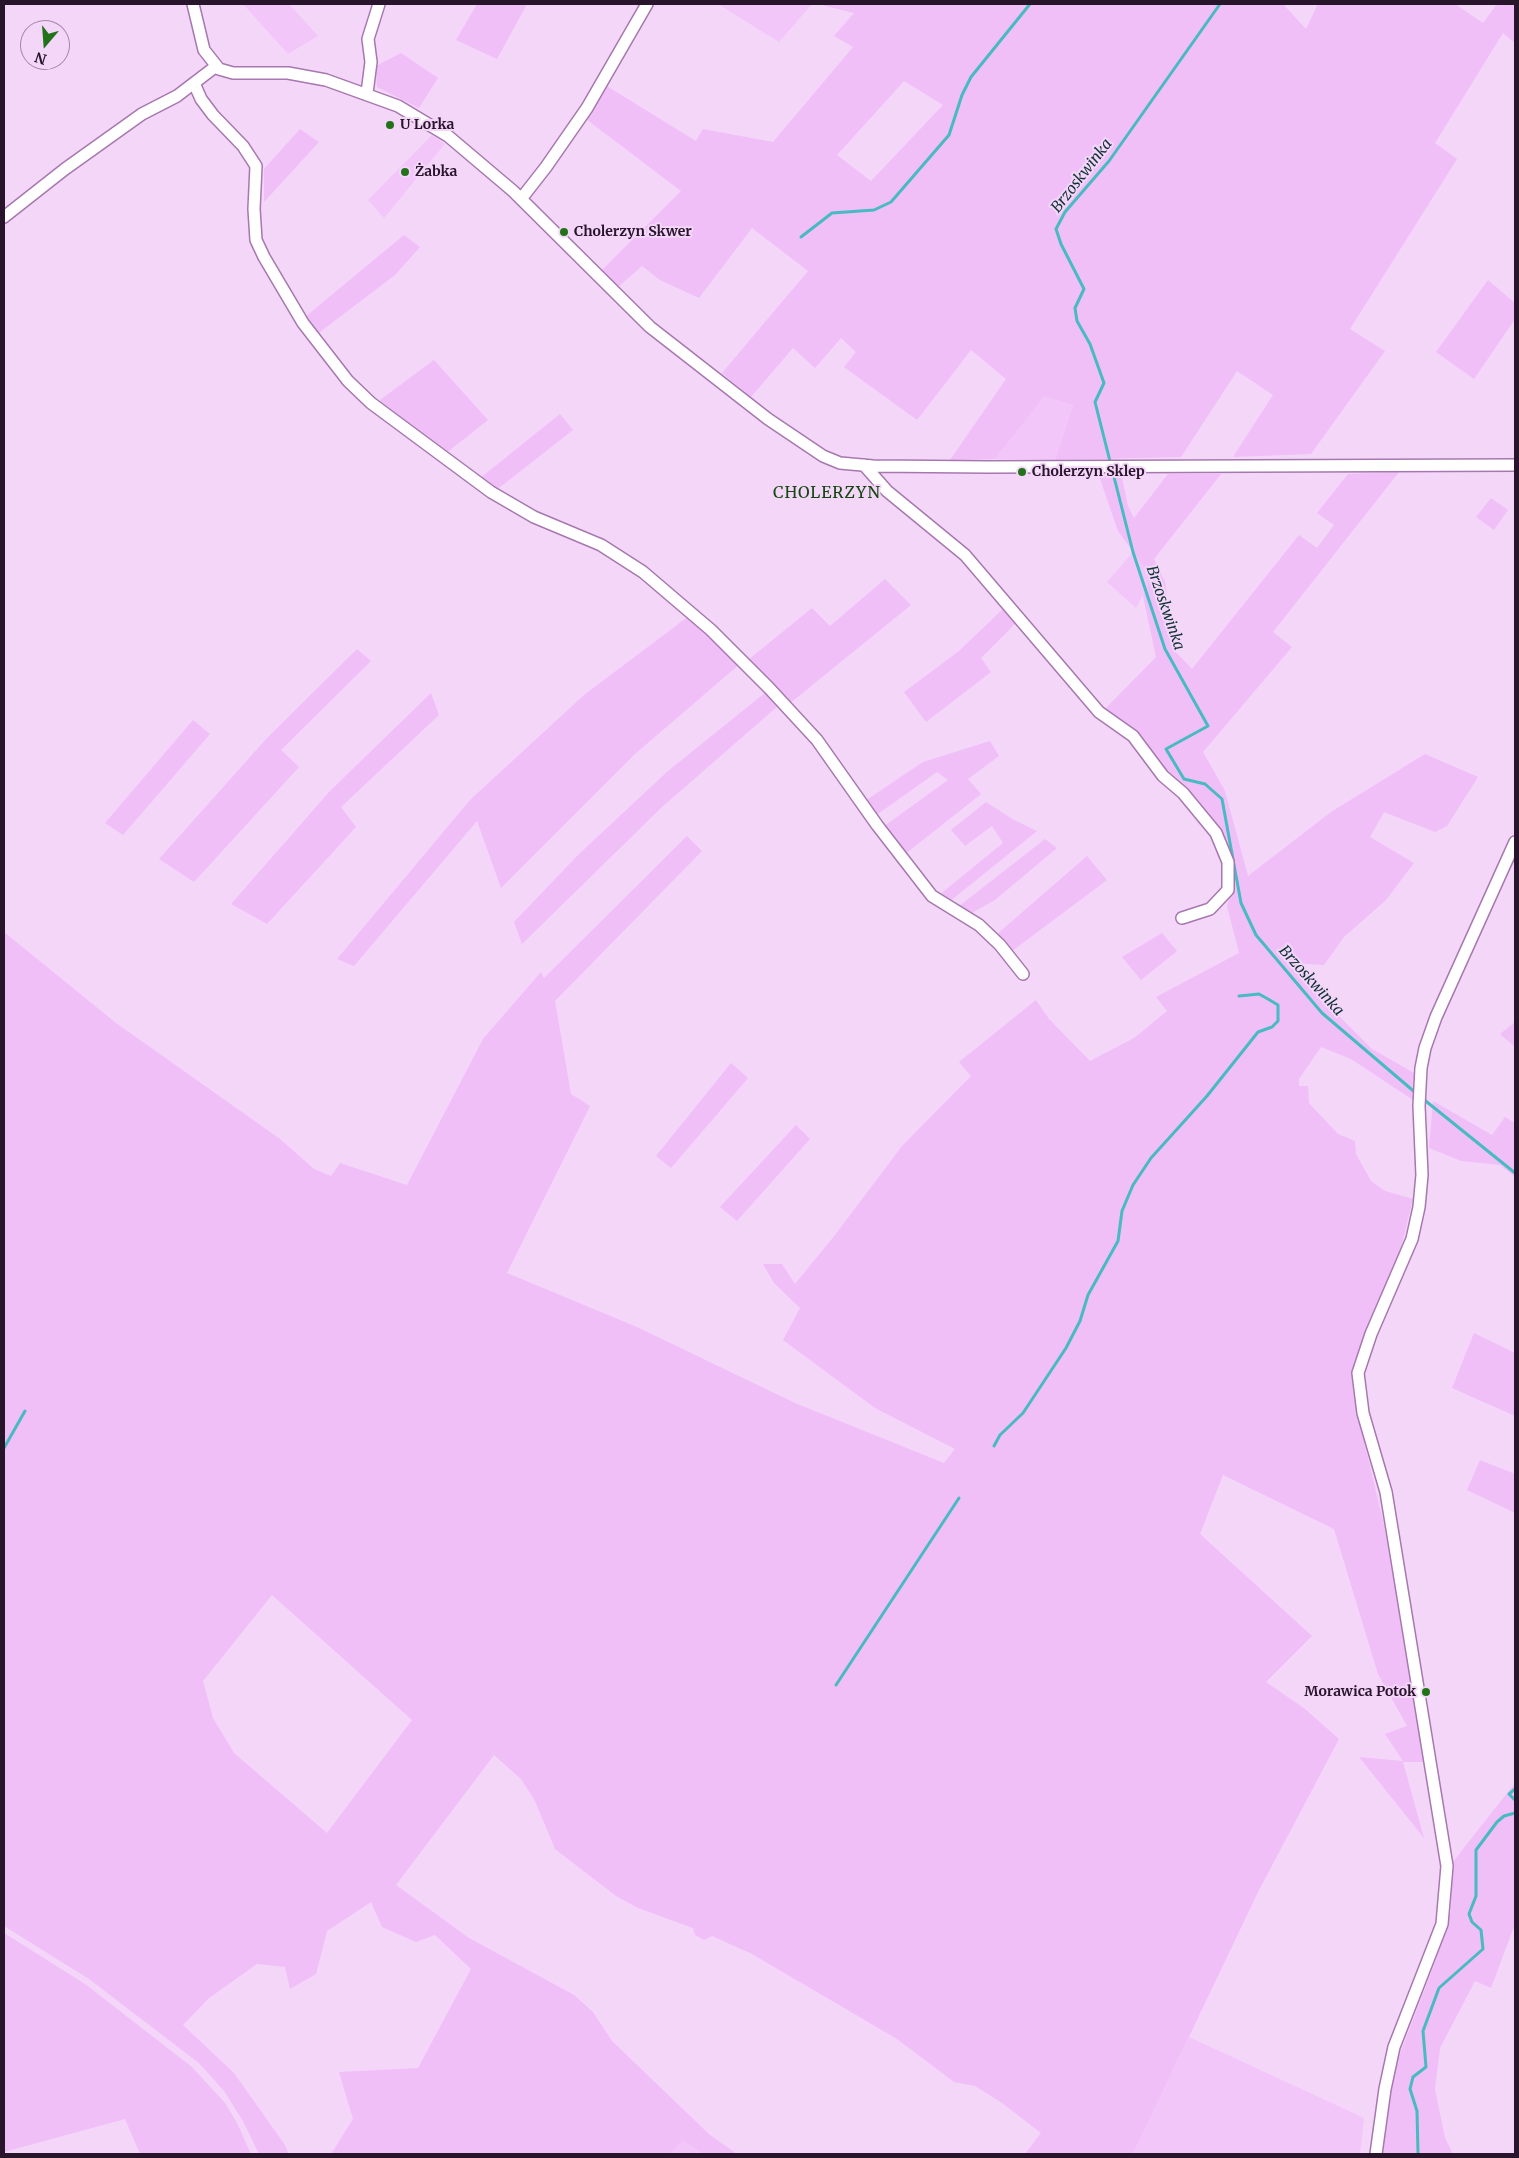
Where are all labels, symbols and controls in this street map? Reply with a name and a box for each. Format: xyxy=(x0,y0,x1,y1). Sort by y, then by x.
north arrow xyxy=(20,20,70,70)
text: N xyxy=(33,48,49,69)
place label: U Lorka xyxy=(400,117,454,133)
marker: U Lorka xyxy=(384,119,396,131)
water label: Brzoskwinka xyxy=(1048,136,1116,216)
place label: Żabka xyxy=(415,164,457,180)
marker: Żabka xyxy=(399,166,411,178)
place label: Cholerzyn Skwer xyxy=(574,224,692,240)
marker: Cholerzyn Skwer xyxy=(558,226,570,238)
place label: Cholerzyn Sklep xyxy=(1032,464,1145,480)
marker: Cholerzyn Sklep xyxy=(1016,466,1028,478)
district label: CHOLERZYN xyxy=(772,483,882,503)
water label: Brzoskwinka xyxy=(1142,563,1188,653)
water label: Brzoskwinka xyxy=(1275,942,1347,1020)
place label: Morawica Potok xyxy=(1304,1684,1416,1700)
marker: Morawica Potok xyxy=(1420,1686,1432,1698)

